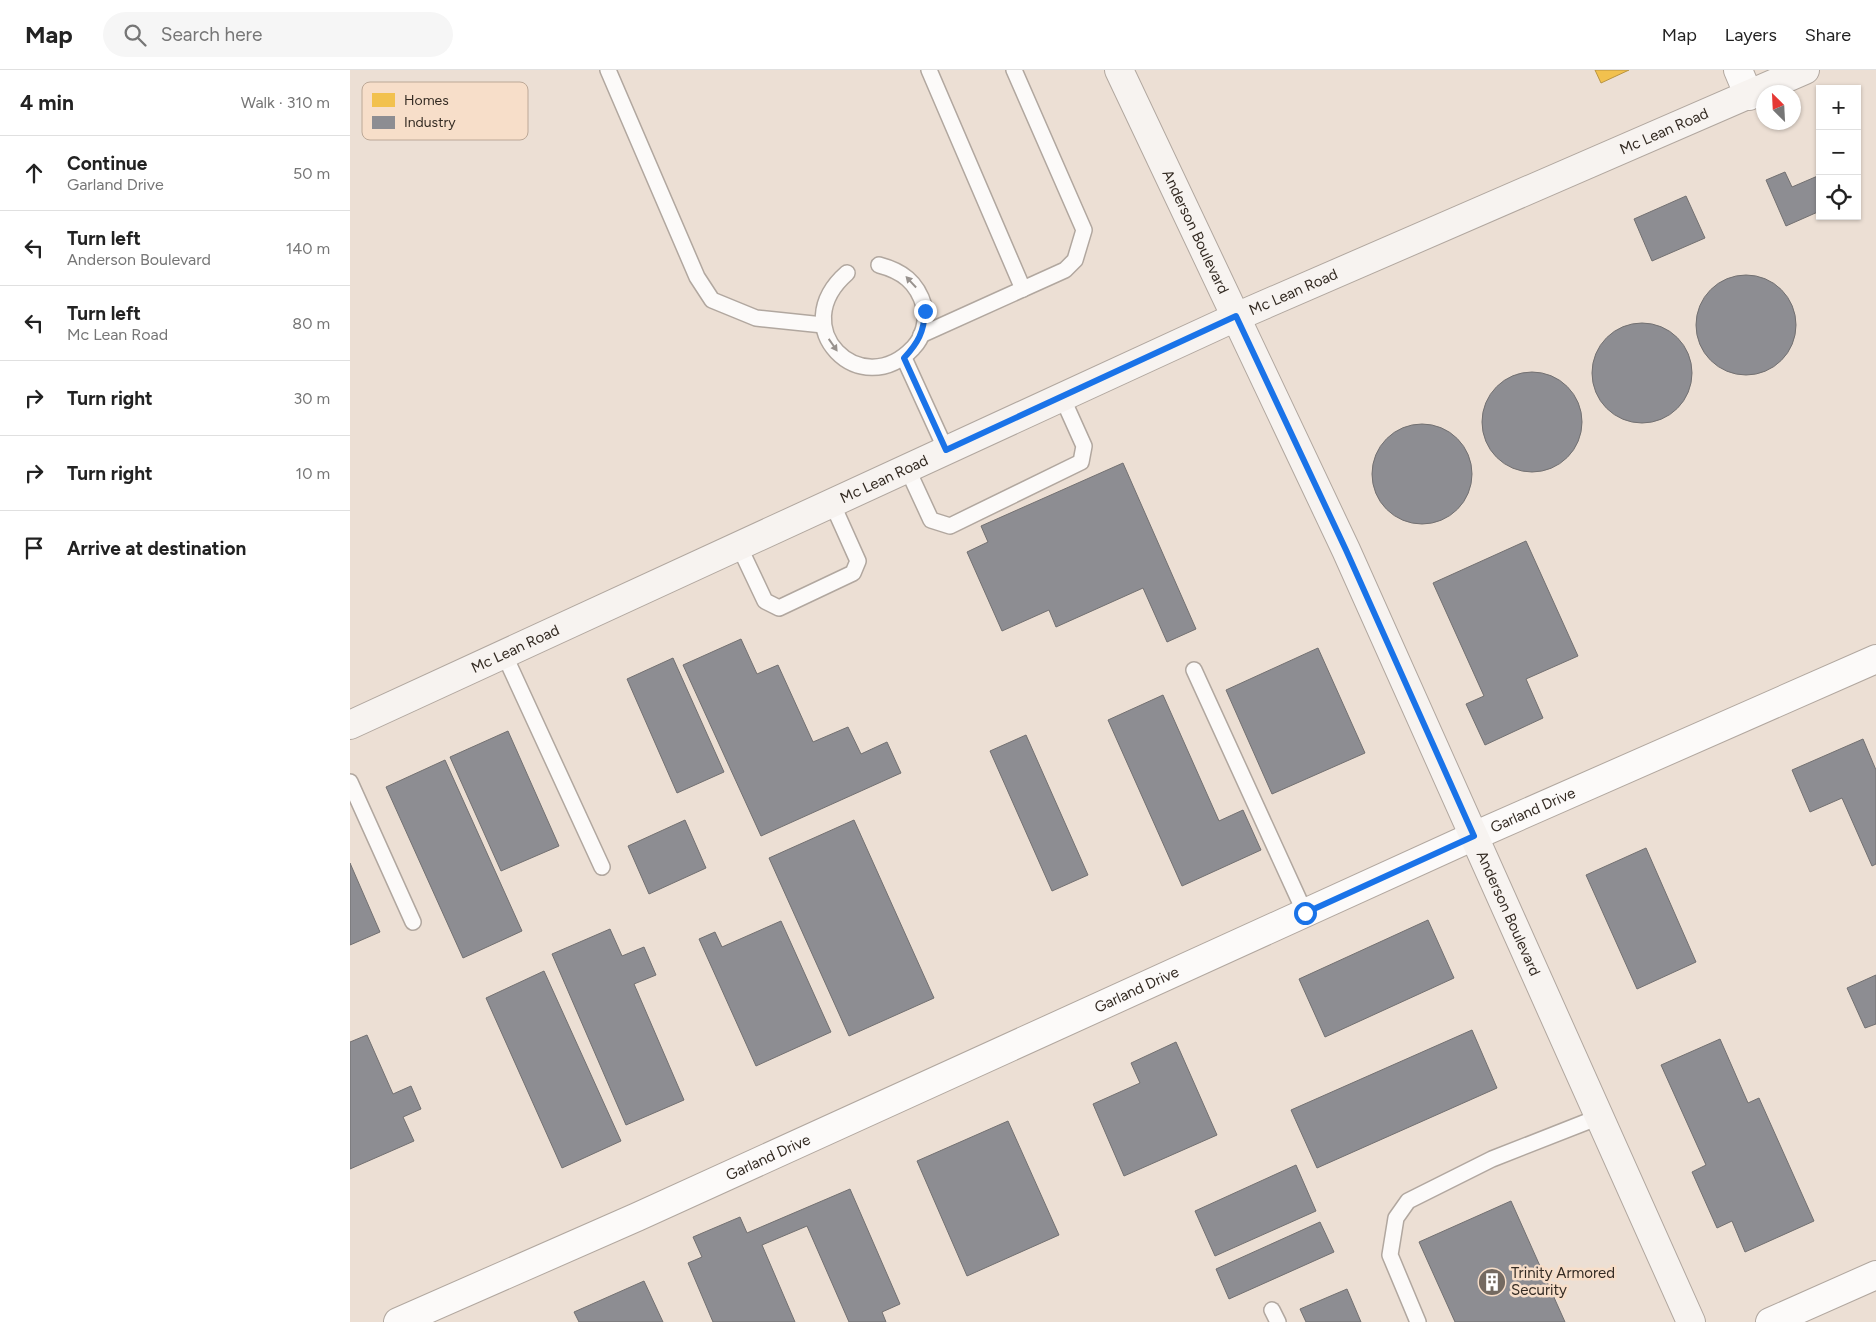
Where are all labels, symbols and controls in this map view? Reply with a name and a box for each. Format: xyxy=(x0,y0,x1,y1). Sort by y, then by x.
search box xyxy=(103,12,453,57)
text: Map xyxy=(25,20,73,49)
icon: search xyxy=(121,21,149,49)
text: Search here xyxy=(161,23,262,46)
text: Map xyxy=(1662,24,1697,46)
text: Layers xyxy=(1725,24,1777,46)
text: Share xyxy=(1805,24,1851,46)
legend xyxy=(362,82,528,140)
north arrow xyxy=(1756,85,1801,130)
map controls xyxy=(1816,85,1861,220)
button: + xyxy=(1816,85,1861,130)
text: 4 min xyxy=(20,90,74,115)
text: Homes xyxy=(404,92,449,109)
text: Walk · 310 m xyxy=(241,93,330,112)
street label: Mc Lean Road xyxy=(1617,104,1711,158)
text: Industry xyxy=(404,114,456,131)
button: − xyxy=(1816,130,1861,175)
text: Continue xyxy=(67,152,147,175)
icon: ahead xyxy=(20,159,48,187)
text: 50 m xyxy=(293,164,330,183)
street label: Anderson Boulevard xyxy=(1159,167,1233,297)
text: Garland Drive xyxy=(67,175,164,194)
button: locate xyxy=(1816,175,1861,220)
text: Turn left xyxy=(67,227,141,250)
icon: left xyxy=(20,234,48,262)
text: 140 m xyxy=(286,239,330,258)
text: Anderson Boulevard xyxy=(67,250,211,269)
street label: Mc Lean Road xyxy=(1246,265,1340,319)
one-way arrow xyxy=(905,277,917,289)
route end xyxy=(914,300,937,323)
text: Turn left xyxy=(67,302,141,325)
icon: left xyxy=(20,309,48,337)
text: 80 m xyxy=(292,314,330,333)
text: Mc Lean Road xyxy=(67,325,168,344)
one-way arrow xyxy=(828,338,838,352)
icon: right xyxy=(20,384,48,412)
text: Turn right xyxy=(67,387,153,410)
text: 30 m xyxy=(293,389,330,408)
street label: Mc Lean Road xyxy=(837,451,931,507)
icon: right xyxy=(20,459,48,487)
text: Turn right xyxy=(67,462,153,485)
text: 10 m xyxy=(296,464,330,483)
icon: arrive xyxy=(20,534,48,562)
text: Arrive at destination xyxy=(67,537,246,560)
street label: Mc Lean Road xyxy=(468,621,562,677)
street label: Garland Drive xyxy=(1488,784,1578,837)
street label: Anderson Boulevard xyxy=(1473,848,1544,979)
route start xyxy=(1294,902,1317,925)
street label: Garland Drive xyxy=(1092,963,1182,1017)
street label: Garland Drive xyxy=(723,1130,813,1184)
place label: Trinity Armored Security xyxy=(1511,1264,1615,1299)
building icon: Trinity Armored Security xyxy=(1477,1267,1507,1297)

